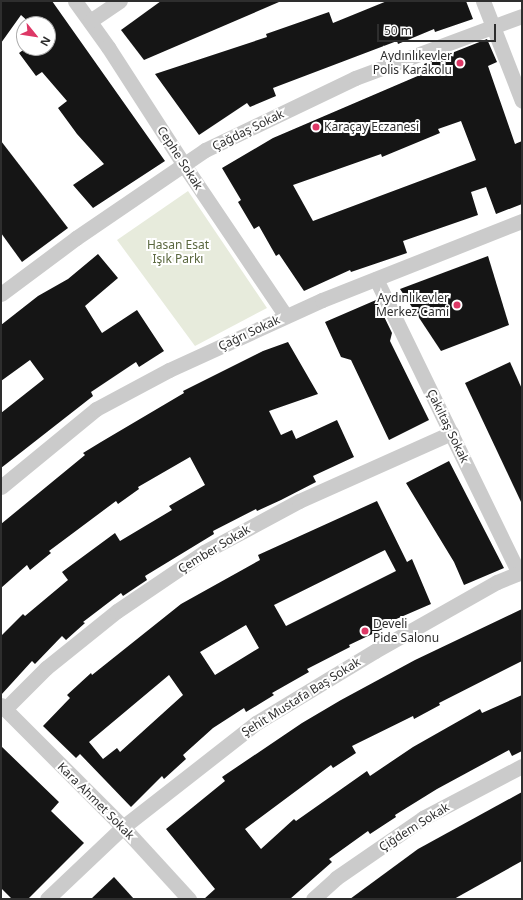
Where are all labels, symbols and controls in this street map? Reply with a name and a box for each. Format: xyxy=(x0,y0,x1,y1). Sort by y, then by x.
north arrow xyxy=(16,16,56,56)
scale bar xyxy=(379,16,498,42)
text: 50 m xyxy=(384,22,412,39)
text: N xyxy=(37,34,55,49)
place label: Aydınlıkevler Polis Karakolu xyxy=(373,49,452,77)
marker: Aydınlıkevler Polis Karakolu xyxy=(455,58,465,68)
street label: Çağdaş Sokak xyxy=(210,106,286,154)
place label: Karaçay Eczanesi xyxy=(324,120,419,134)
marker: Karaçay Eczanesi xyxy=(311,122,321,132)
street label: Cephe Sokak xyxy=(154,124,206,192)
park label: Hasan Esat Işık Parkı xyxy=(147,238,209,266)
place label: Aydınlıkevler Merkez Cami xyxy=(376,291,449,319)
marker: Aydınlıkevler Merkez Cami xyxy=(452,300,462,310)
street label: Çağrı Sokak xyxy=(216,312,282,354)
street label: Çakıltaş Sokak xyxy=(424,387,472,465)
street label: Çember Sokak xyxy=(175,522,253,576)
place label: Develi Pide Salonu xyxy=(373,617,439,645)
marker: Develi Pide Salonu xyxy=(360,626,370,636)
street label: Şehit Mustafa Baş Sokak xyxy=(239,655,363,739)
street label: Kara Ahmet Sokak xyxy=(55,760,137,842)
street label: Çiğdem Sokak xyxy=(376,800,452,854)

